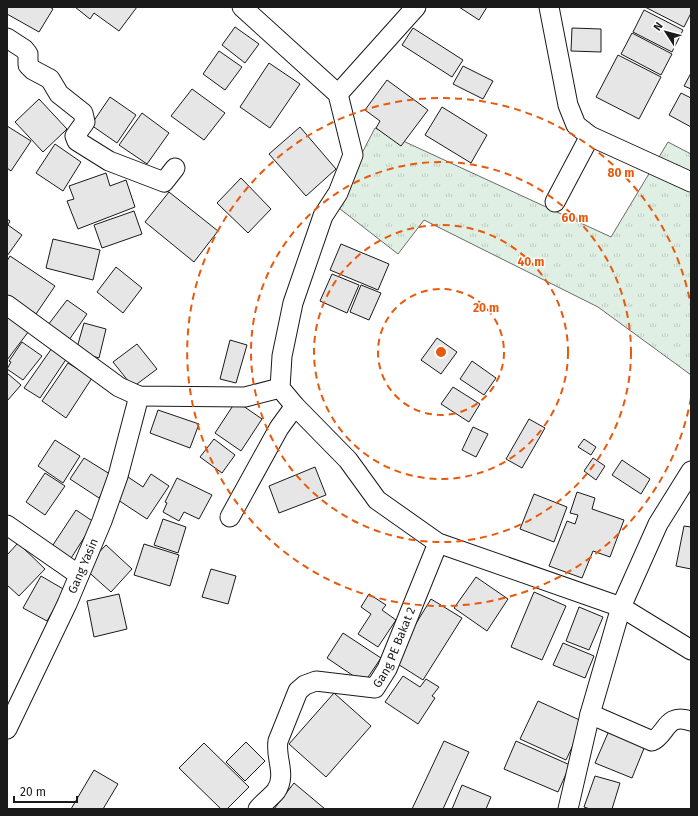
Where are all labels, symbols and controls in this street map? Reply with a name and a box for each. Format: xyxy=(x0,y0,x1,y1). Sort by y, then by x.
north arrow xyxy=(646,12,686,52)
text: N xyxy=(651,20,666,33)
text: 80 m xyxy=(608,166,634,180)
text: 60 m xyxy=(562,211,588,225)
text: 40 m xyxy=(518,255,544,269)
text: 20 m xyxy=(473,301,499,315)
centre of rings xyxy=(434,345,448,359)
street label: Gang Yasin xyxy=(65,536,101,596)
street label: Gang PE Bakat 2 xyxy=(370,605,418,690)
scale bar xyxy=(14,778,77,804)
text: 20 m xyxy=(20,785,46,799)

